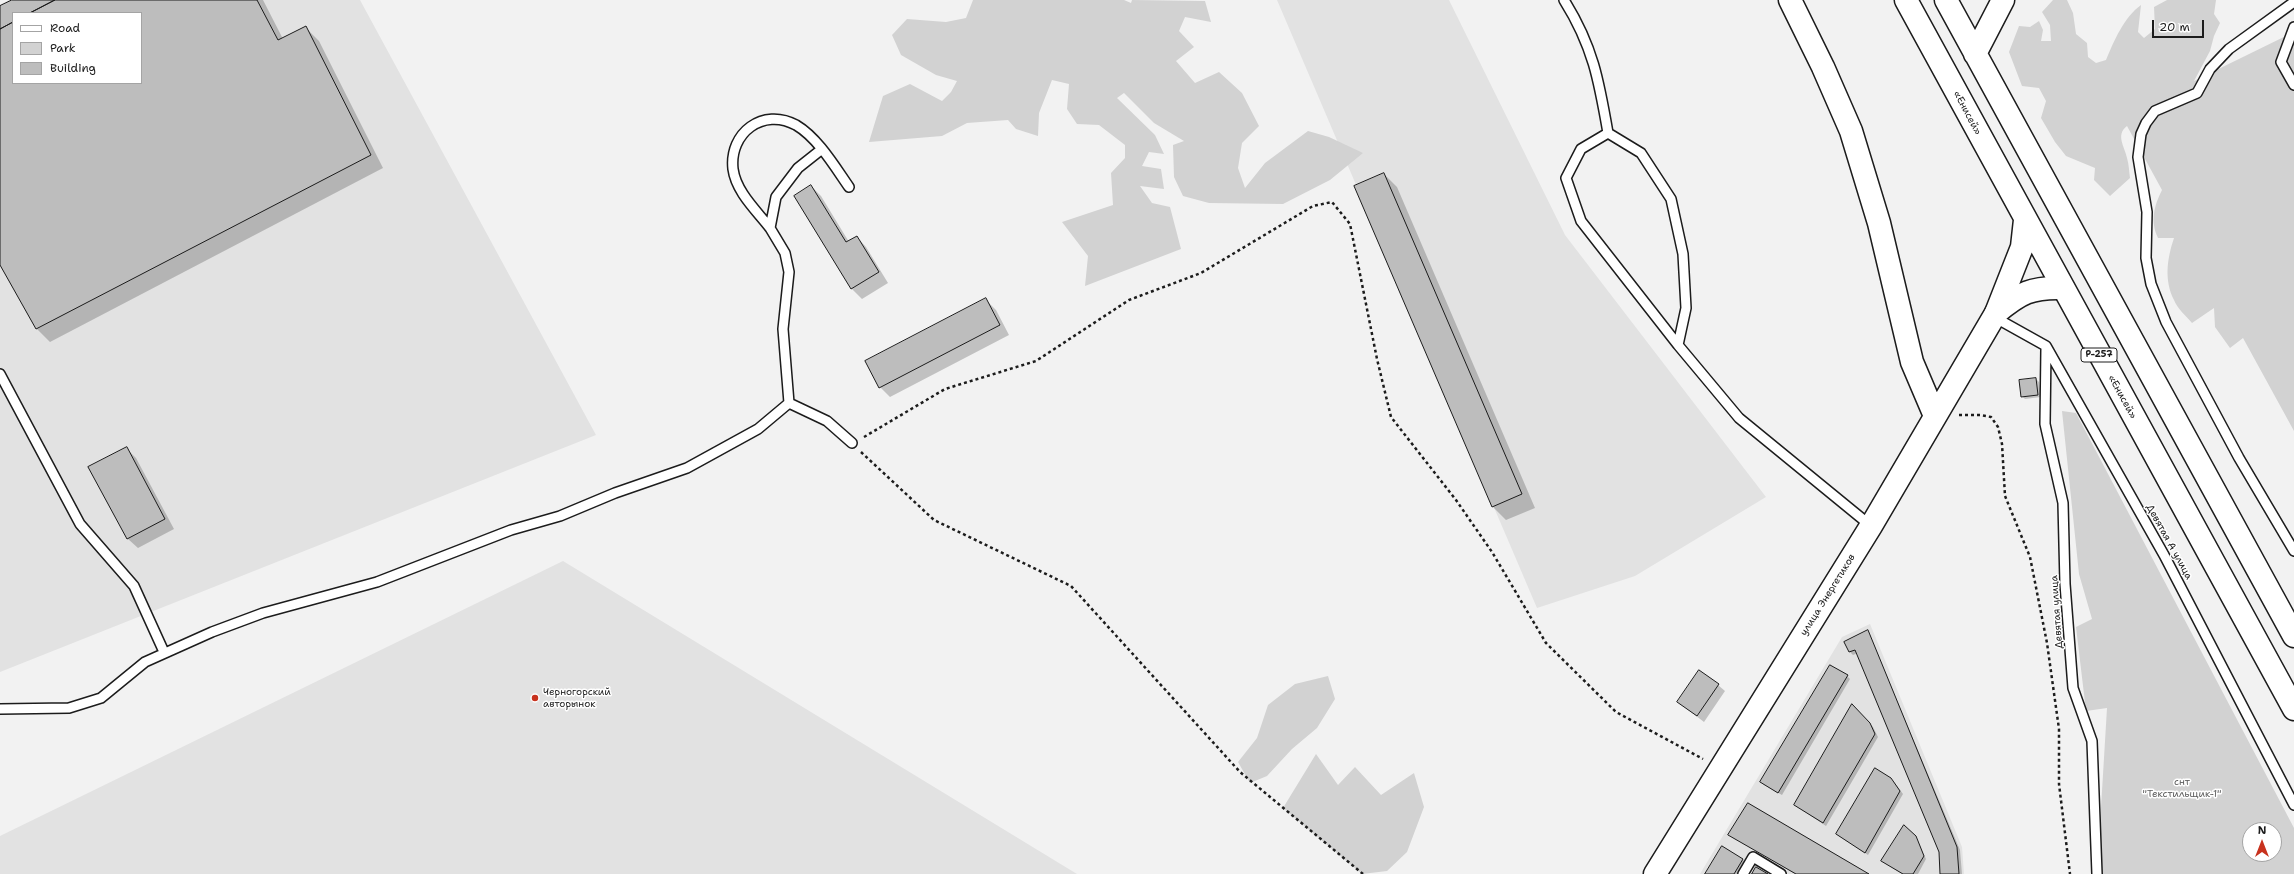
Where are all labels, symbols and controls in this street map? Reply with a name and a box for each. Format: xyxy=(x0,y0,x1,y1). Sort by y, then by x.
legend xyxy=(12,12,142,84)
scale bar xyxy=(2154,12,2206,38)
text: 20 m xyxy=(2159,19,2190,35)
text: Road xyxy=(50,20,80,36)
text: Park xyxy=(50,40,76,56)
text: Building xyxy=(50,60,96,76)
street label: «Енисей» xyxy=(1950,89,1984,137)
road number: Р-257 xyxy=(2081,348,2117,362)
street label: «Енисей» xyxy=(2105,373,2139,421)
street label: Девятая А улица xyxy=(2143,502,2195,582)
street label: улица Энергетиков xyxy=(1798,552,1858,638)
street label: Девятая улица xyxy=(2048,575,2066,649)
place label: Черногорский авторынок xyxy=(543,686,611,710)
marker: Черногорский авторынок xyxy=(530,693,540,703)
park label: снт "Текстильщик-1" xyxy=(2143,776,2221,800)
north arrow xyxy=(2242,822,2282,862)
text: N xyxy=(2258,823,2266,838)

